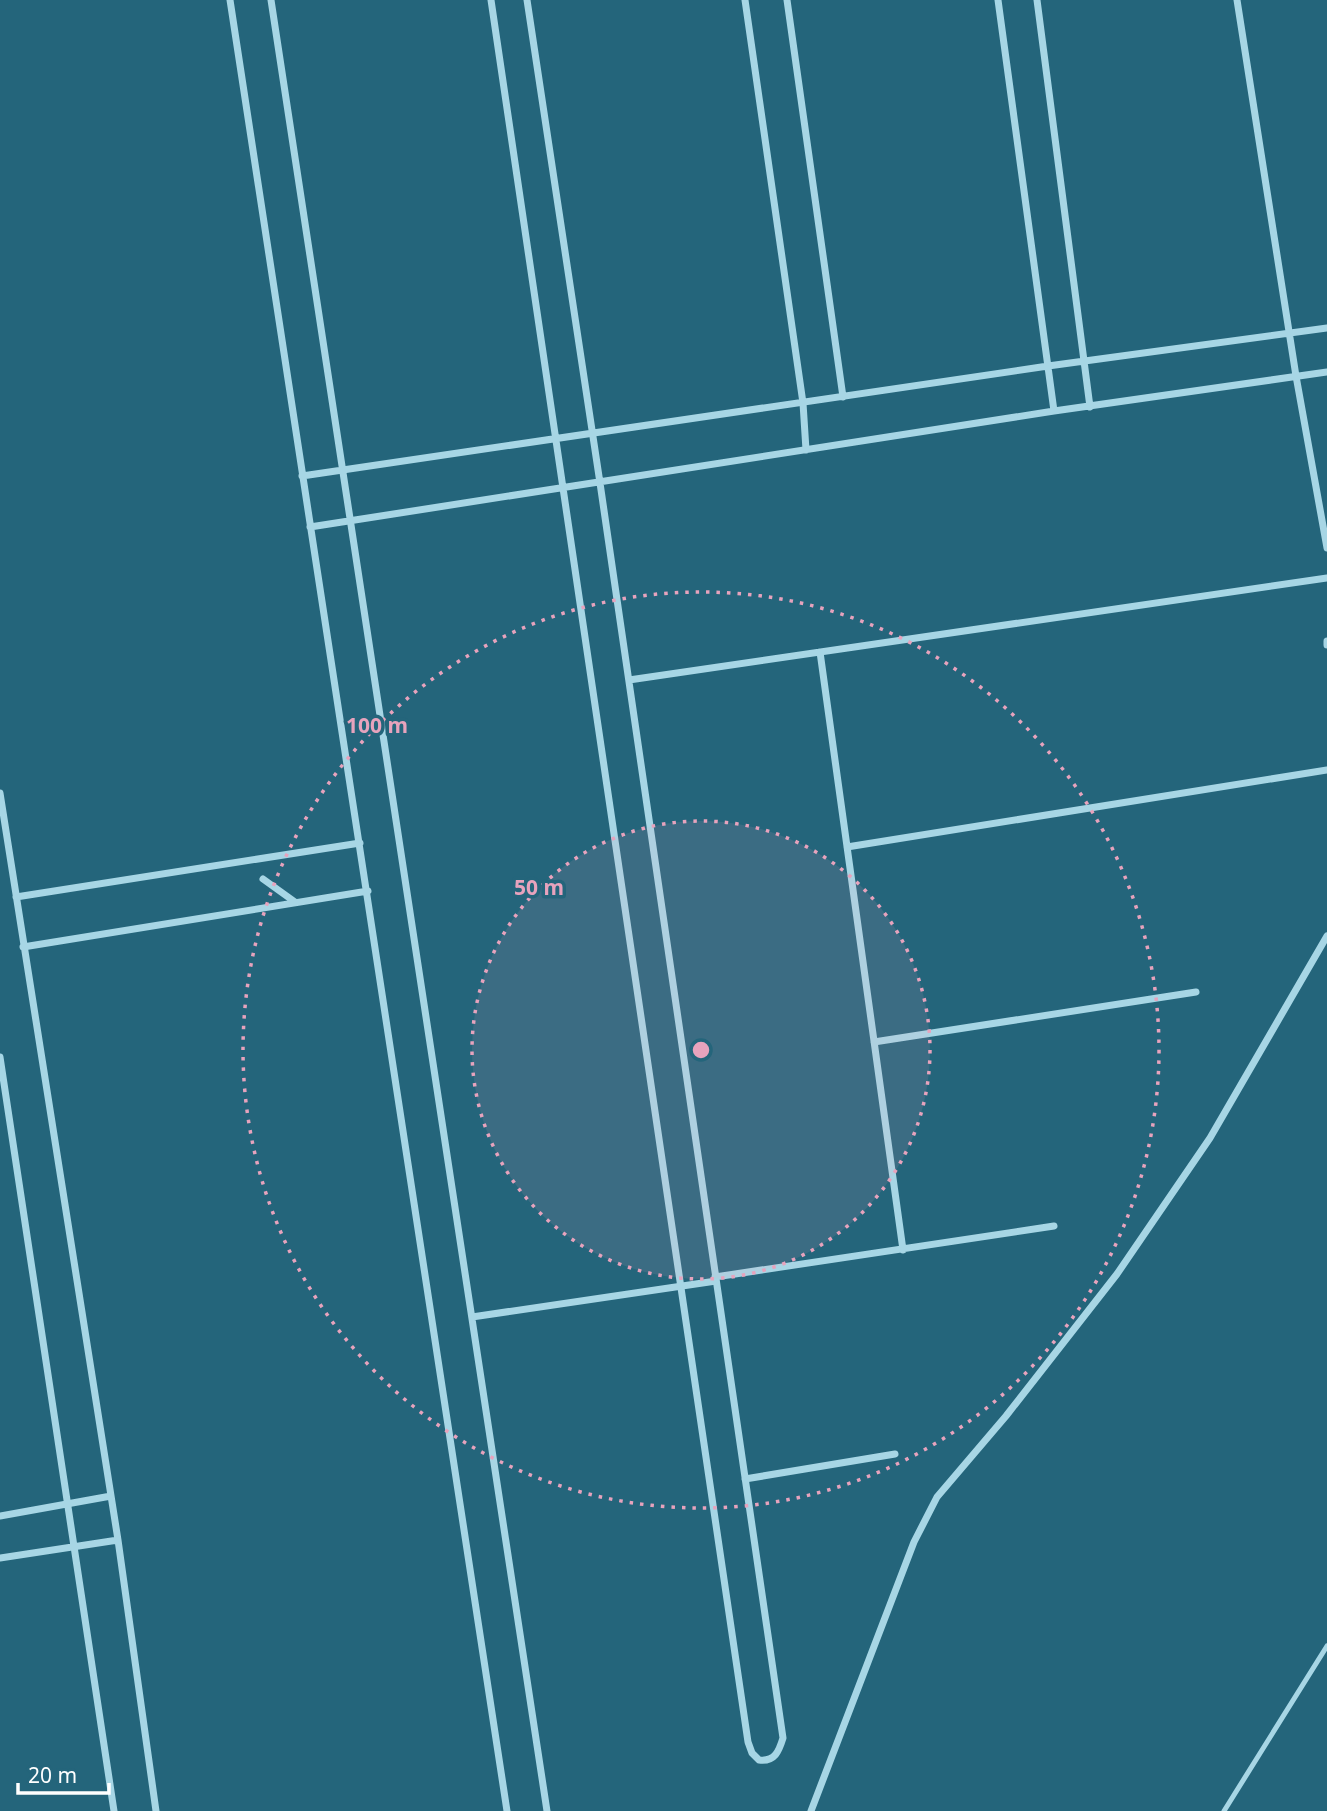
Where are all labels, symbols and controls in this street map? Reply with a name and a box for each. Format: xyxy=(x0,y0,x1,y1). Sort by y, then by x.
text: 100 m xyxy=(346,711,408,739)
text: 50 m xyxy=(514,873,564,901)
centre of rings xyxy=(689,1038,713,1062)
scale bar xyxy=(18,1752,108,1796)
text: 20 m xyxy=(28,1761,77,1789)

